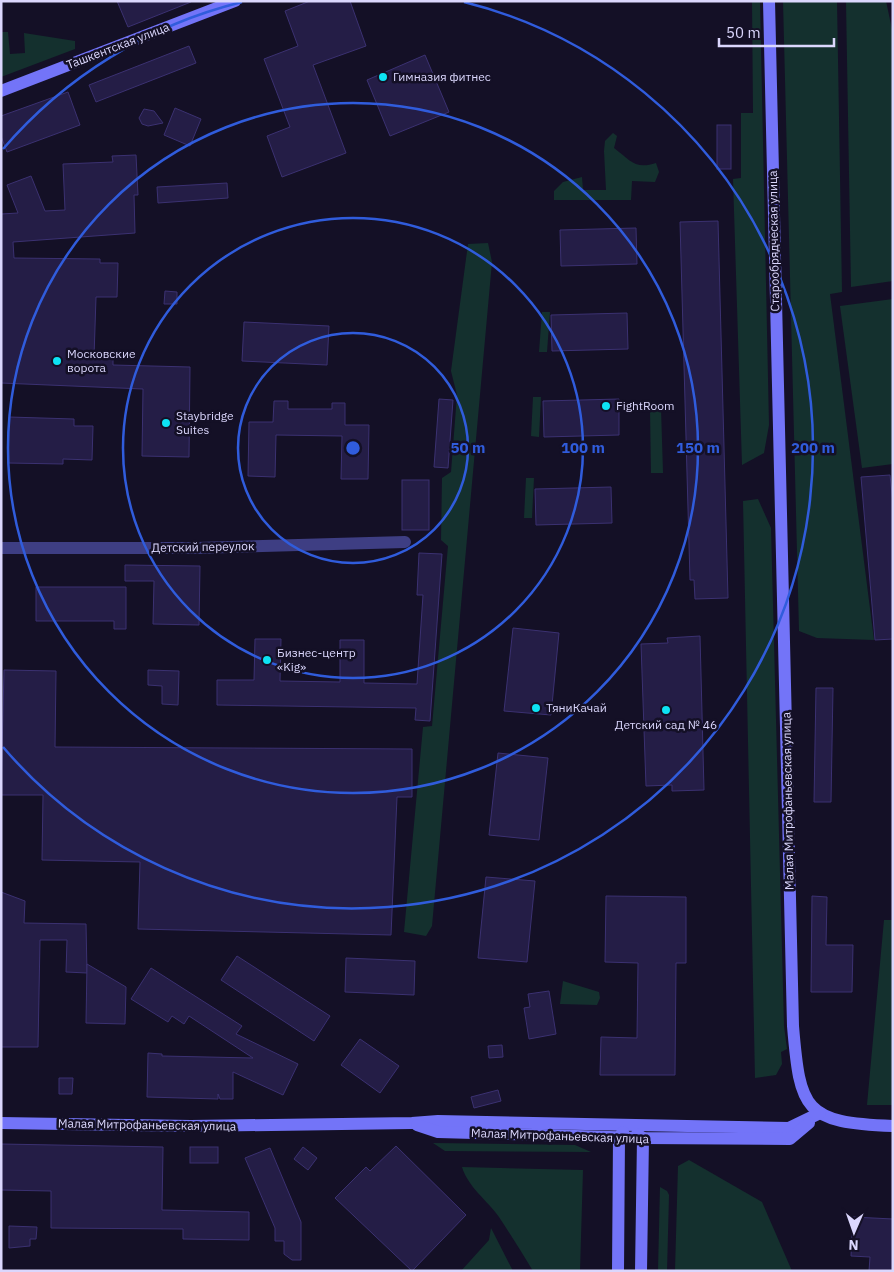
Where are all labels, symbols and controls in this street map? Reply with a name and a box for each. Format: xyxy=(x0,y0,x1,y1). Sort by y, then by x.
scale bar xyxy=(719,15,834,47)
street label: Ташкентская улица xyxy=(64,19,172,72)
text: 50 m xyxy=(726,23,761,42)
place label: Гимназия фитнес xyxy=(393,69,491,84)
marker: Гимназия фитнес xyxy=(377,71,389,83)
street label: Старообрядческая улица xyxy=(765,170,782,312)
place label: Московские ворота xyxy=(67,346,136,375)
marker: Московские ворота xyxy=(51,355,63,367)
place label: FightRoom xyxy=(616,398,675,413)
marker: FightRoom xyxy=(600,400,612,412)
place label: Staybridge Suites xyxy=(176,408,234,437)
marker: Staybridge Suites xyxy=(160,417,172,429)
text: 50 m xyxy=(451,438,485,457)
text: 100 m xyxy=(561,438,605,457)
text: 150 m xyxy=(676,438,720,457)
text: 200 m xyxy=(791,438,835,457)
centre of rings xyxy=(344,439,362,457)
street label: Детский переулок xyxy=(151,538,255,555)
place label: Бизнес-центр «Kig» xyxy=(277,645,356,674)
marker: Бизнес-центр «Kig» xyxy=(261,654,273,666)
place label: ТяниКачай xyxy=(546,700,607,715)
marker: ТяниКачай xyxy=(530,702,542,714)
marker: Детский сад № 46 xyxy=(660,704,672,716)
street label: Малая Митрофаньевская улица xyxy=(778,711,797,890)
place label: Детский сад № 46 xyxy=(615,717,717,732)
street label: Малая Митрофаньевская улица xyxy=(58,1115,237,1134)
street label: Малая Митрофаньевская улица xyxy=(471,1125,650,1146)
north arrow xyxy=(829,1207,879,1257)
text: N xyxy=(848,1236,859,1254)

